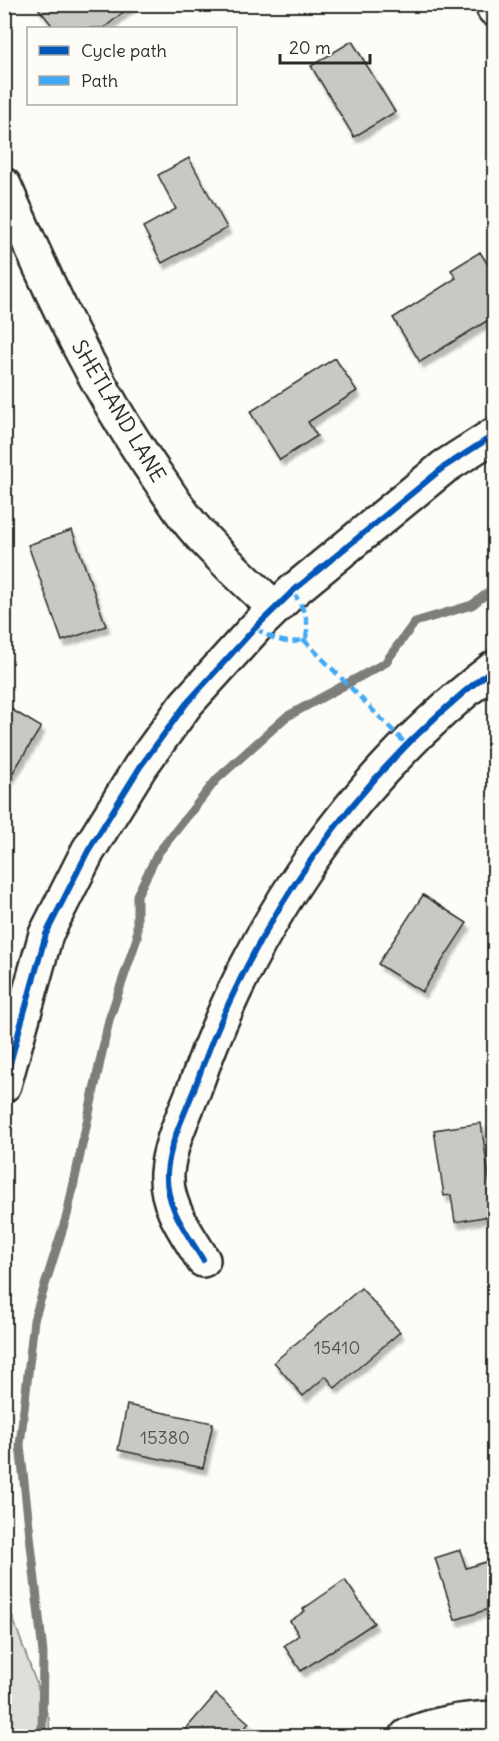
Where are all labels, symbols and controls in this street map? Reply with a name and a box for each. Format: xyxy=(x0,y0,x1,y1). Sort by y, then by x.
legend xyxy=(27,27,237,105)
scale bar xyxy=(280,27,370,65)
text: 20 m xyxy=(289,36,331,59)
text: Cycle path xyxy=(81,39,167,62)
text: Path xyxy=(81,69,118,92)
street label: SHETLAND LANE xyxy=(66,335,172,487)
house number: 15410 xyxy=(314,1336,360,1359)
house number: 15380 xyxy=(140,1426,190,1449)

